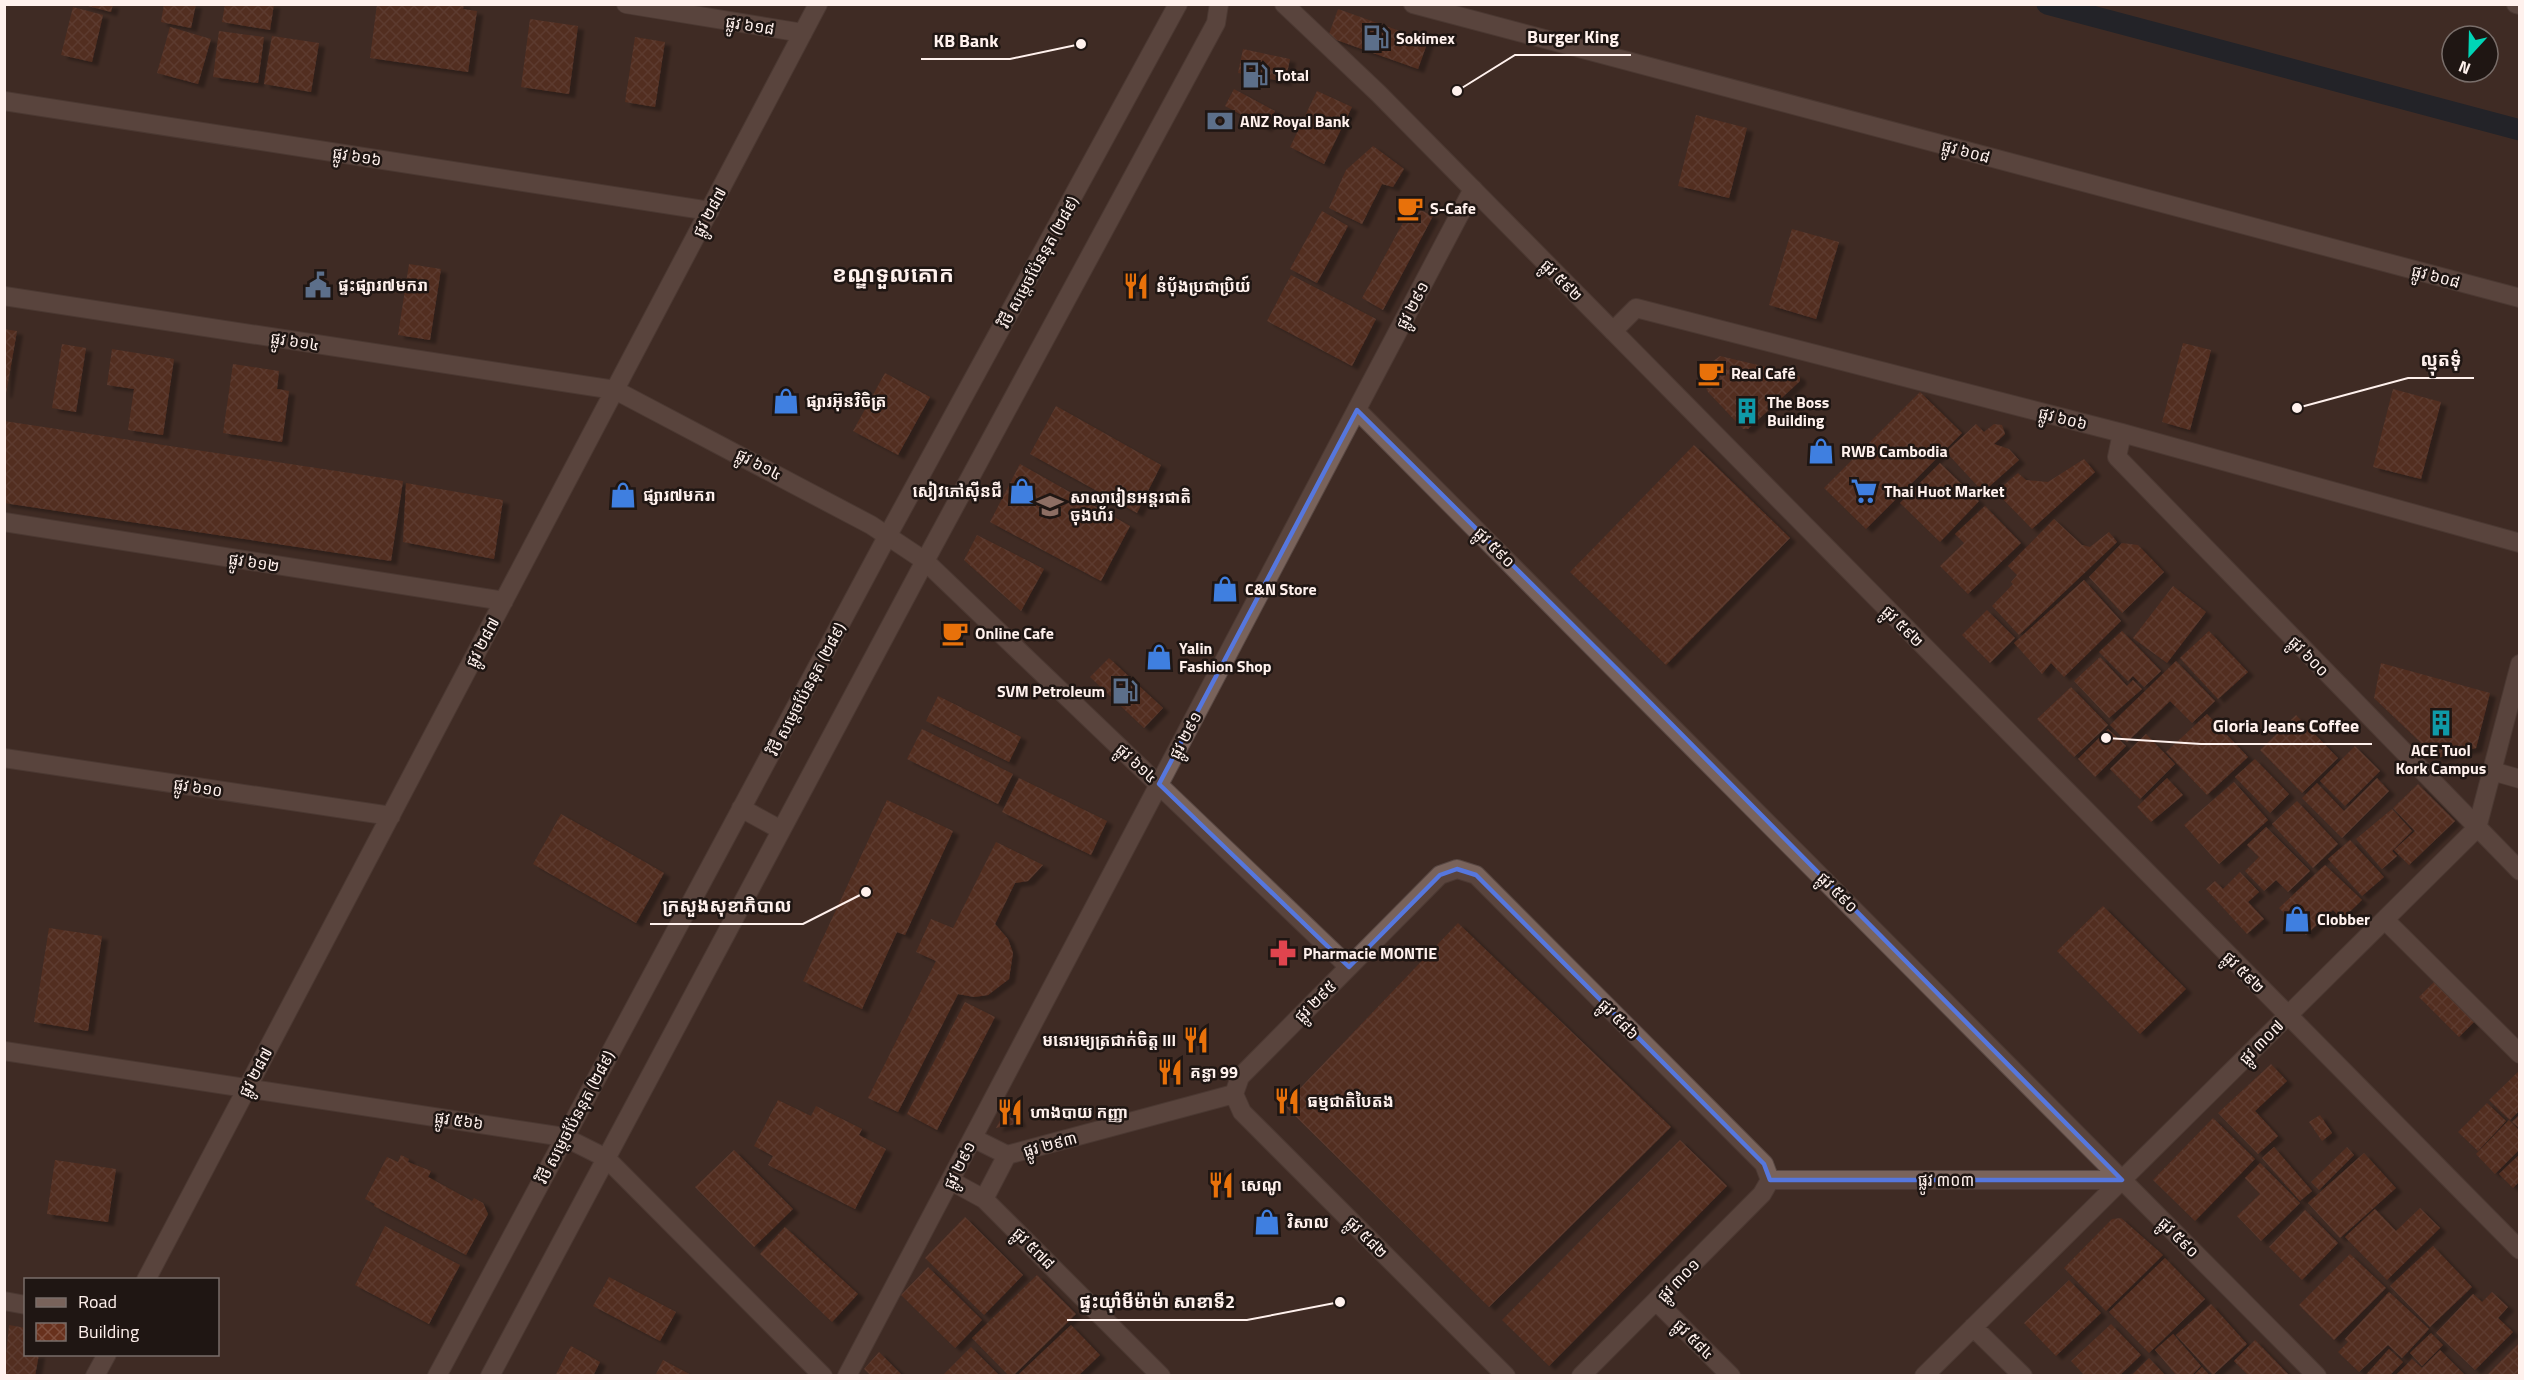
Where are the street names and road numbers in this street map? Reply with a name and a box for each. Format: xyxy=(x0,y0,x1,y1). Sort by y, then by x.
street label: ផ្លូវ ៦១៨ xyxy=(723,9,776,43)
street label: ផ្លូវ ៦០៨ xyxy=(1938,133,1993,172)
street label: ផ្លូវ ៦១៦ xyxy=(330,140,383,174)
street label: ផ្លូវ ២៨៧ xyxy=(686,183,735,243)
street label: វិថី សម្តេចប៉ែននុត (២៨៩) xyxy=(991,191,1084,333)
street label: ផ្លូវ ៥៩២ xyxy=(1533,253,1589,309)
street label: ផ្លូវ ៦០៨ xyxy=(2408,258,2463,297)
street label: ផ្លូវ ២៩១ xyxy=(1389,277,1437,335)
street label: ផ្លូវ ៦១៤ xyxy=(268,325,321,359)
street label: ផ្លូវ ៦០៦ xyxy=(2035,400,2090,438)
street label: ផ្លូវ ៦១៤ xyxy=(730,442,786,489)
street label: ផ្លូវ ៥៩០ xyxy=(1467,521,1521,575)
street label: ផ្លូវ ៦១២ xyxy=(226,546,281,581)
street label: ផ្លូវ ៥៩២ xyxy=(1874,599,1930,655)
street label: ផ្លូវ ២៨៧ xyxy=(459,613,508,673)
street label: វិថី សម្តេចប៉ែននុត (២៨៩) xyxy=(760,618,851,761)
street label: ផ្លូវ ៦០០ xyxy=(2281,630,2335,684)
street label: ផ្លូវ ២៩១ xyxy=(1162,707,1210,765)
street label: ផ្លូវ ៦១៤ xyxy=(1109,737,1163,791)
street label: ផ្លូវ ៦១០ xyxy=(171,771,224,805)
street label: ផ្លូវ ៥៩០ xyxy=(1810,866,1864,920)
street label: ផ្លូវ ៥៩២ xyxy=(2215,945,2271,1001)
street label: ផ្លូវ ២៩៥ xyxy=(1288,974,1344,1030)
street label: ផ្លូវ ៥៨៦ xyxy=(1591,993,1645,1047)
street label: ផ្លូវ ៣០៧ xyxy=(2233,1014,2291,1072)
street label: ផ្លូវ ២៨៧ xyxy=(232,1043,281,1103)
street label: វិថី សម្តេចប៉ែននុត (២៨៩) xyxy=(529,1046,620,1189)
street label: ផ្លូវ ៥៦៦ xyxy=(432,1105,485,1138)
street label: ផ្លូវ ២៩៣ xyxy=(1020,1125,1080,1165)
street label: ផ្លូវ ២៩១ xyxy=(937,1137,984,1195)
street label: ផ្លូវ ៣០៣ xyxy=(1918,1168,1974,1195)
street label: ផ្លូវ ៥៨២ xyxy=(1338,1210,1394,1266)
street label: ផ្លូវ ៥៩០ xyxy=(2151,1211,2205,1265)
street label: ផ្លូវ ៥៧៨ xyxy=(1005,1221,1061,1277)
street label: ផ្លូវ ៣០១ xyxy=(1651,1253,1707,1309)
street label: ផ្លូវ ៥៨៤ xyxy=(1666,1313,1720,1367)

